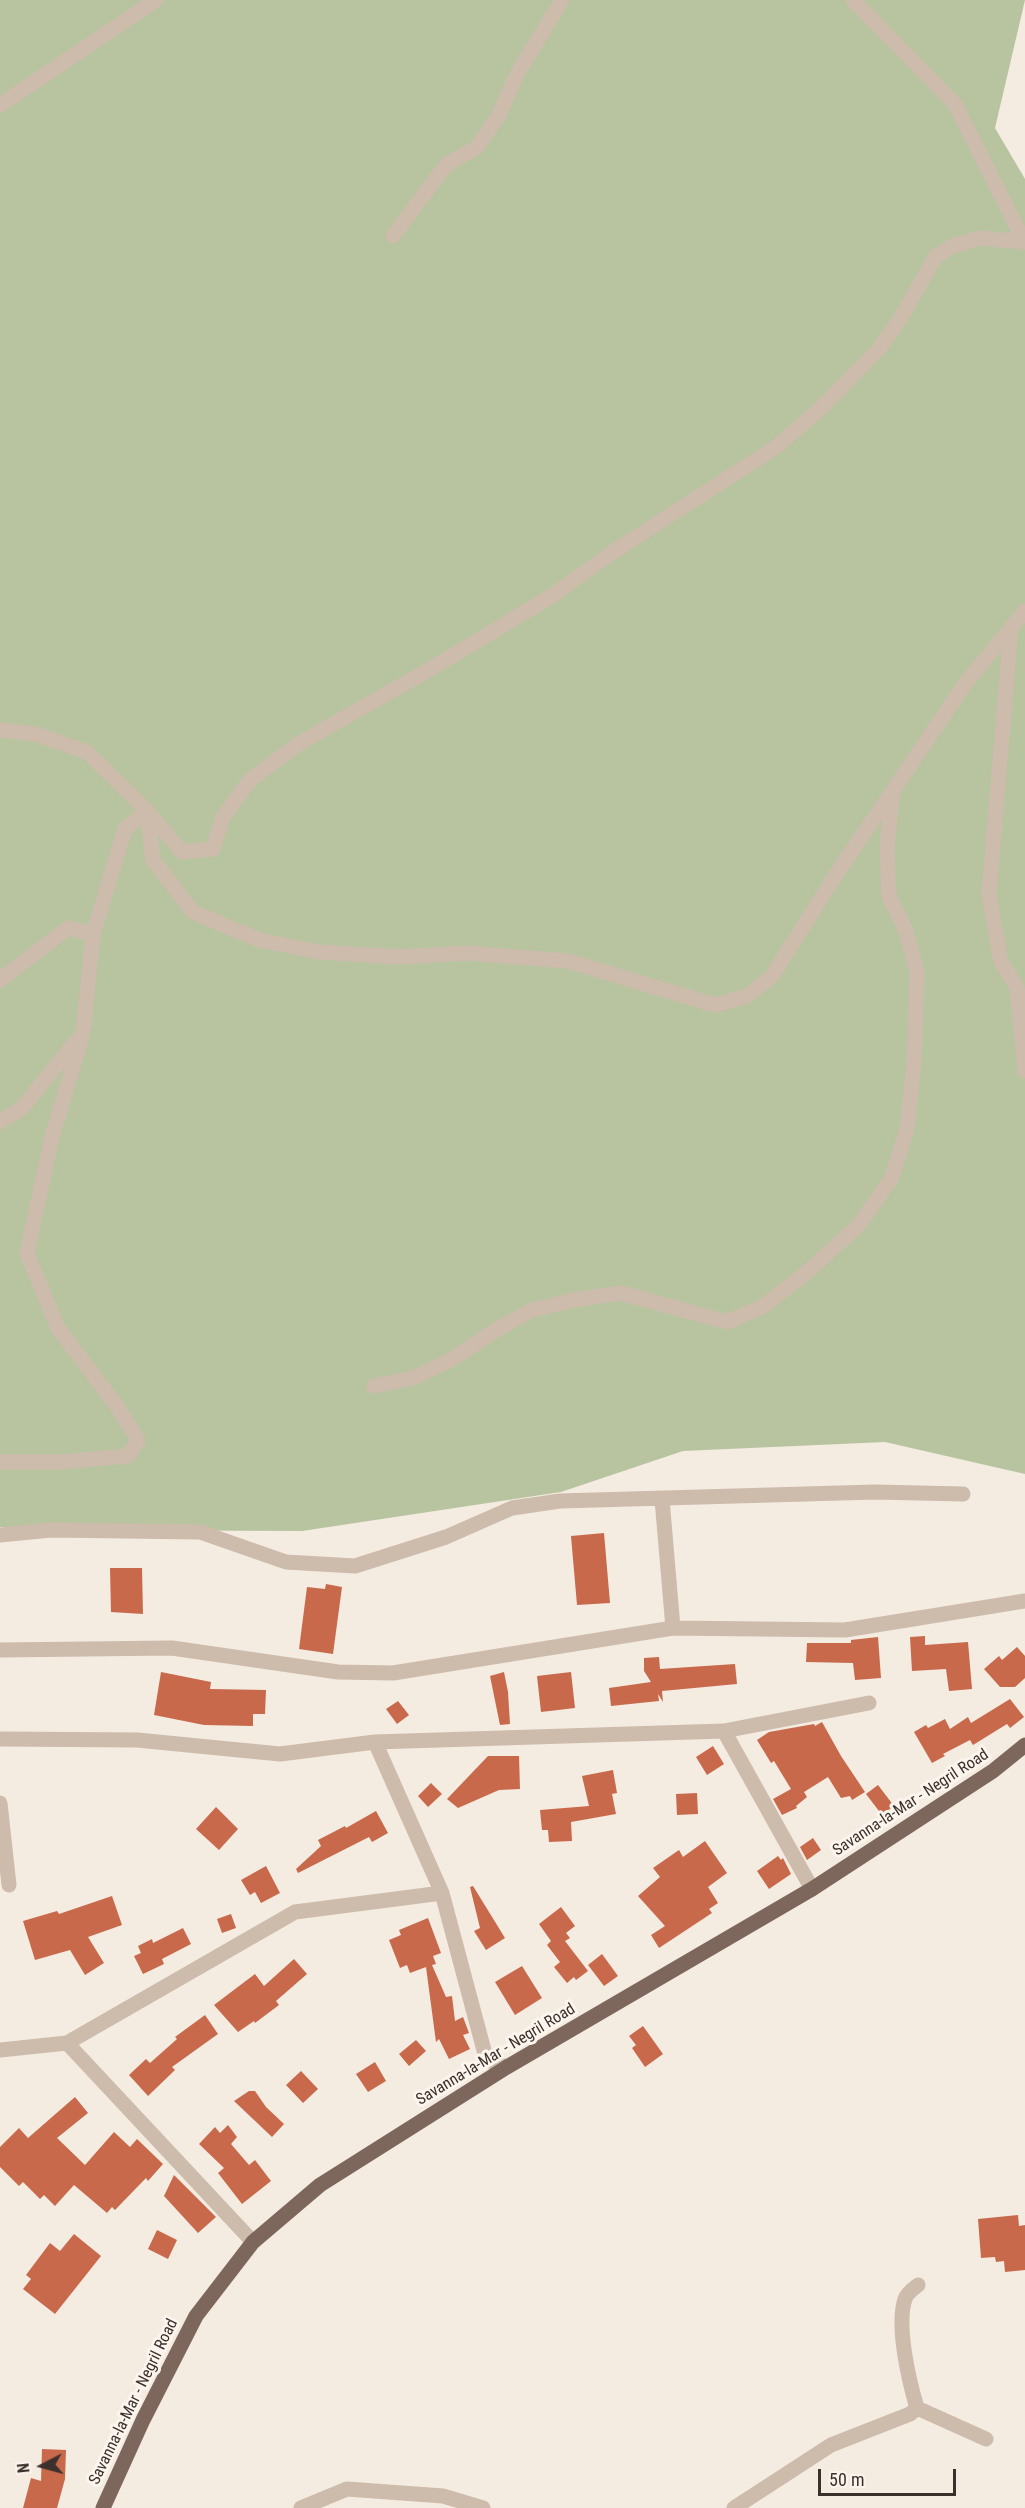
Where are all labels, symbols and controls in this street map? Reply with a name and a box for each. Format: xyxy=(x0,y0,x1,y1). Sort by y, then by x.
street label: Savanna-la-Mar - Negril Road xyxy=(829,1745,993,1861)
street label: Savanna-la-Mar - Negril Road xyxy=(413,2000,579,2110)
street label: Savanna-la-Mar - Negril Road xyxy=(85,2316,183,2488)
north arrow xyxy=(12,2436,72,2496)
scale bar xyxy=(821,2457,959,2495)
text: N xyxy=(14,2462,34,2474)
text: 50 m xyxy=(829,2469,864,2490)

